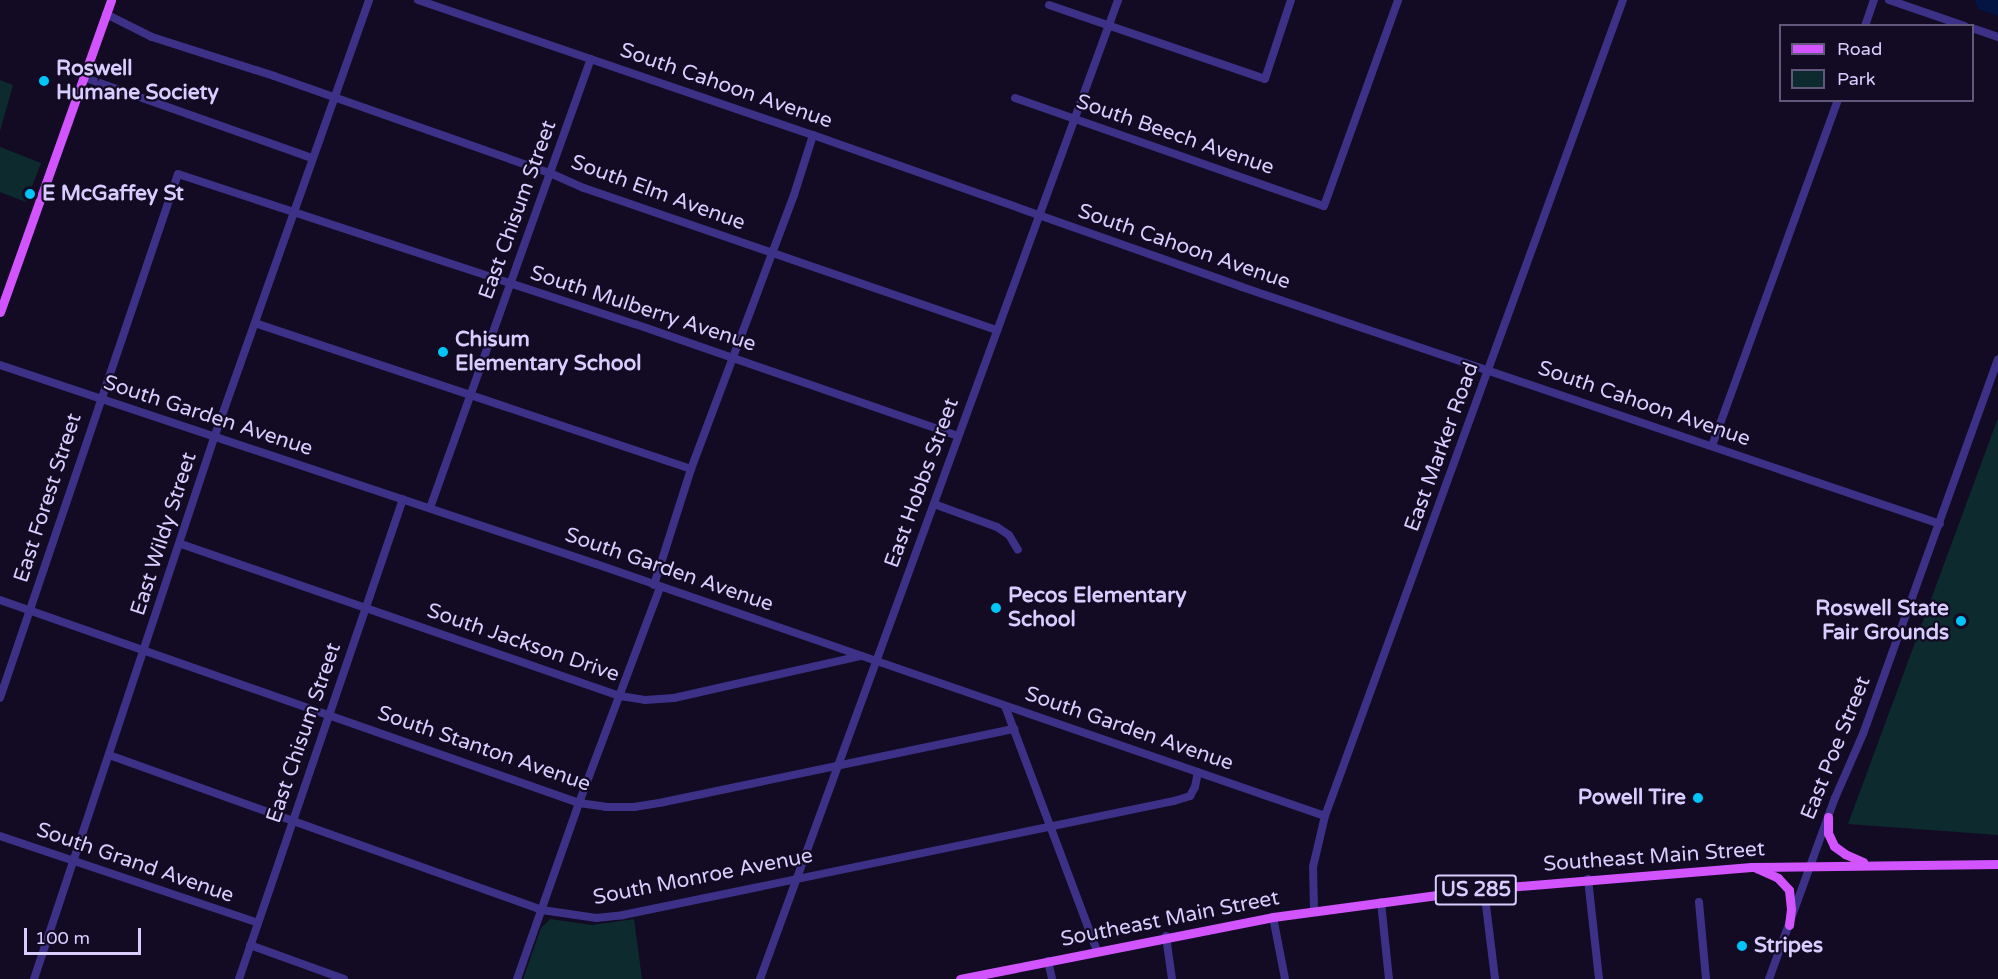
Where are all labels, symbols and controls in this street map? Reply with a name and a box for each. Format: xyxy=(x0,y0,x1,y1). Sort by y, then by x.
legend xyxy=(1779,24,1974,102)
street label: South Cahoon Avenue xyxy=(617,38,835,134)
text: Road xyxy=(1837,38,1882,60)
place label: Roswell Humane Society xyxy=(56,56,219,106)
text: Park xyxy=(1837,68,1875,90)
marker: Roswell Humane Society xyxy=(37,74,51,88)
street label: South Beech Avenue xyxy=(1073,89,1277,181)
street label: East Chisum Street xyxy=(474,117,562,303)
street label: South Elm Avenue xyxy=(568,150,748,236)
place label: E McGaffey St xyxy=(42,181,184,207)
marker: E McGaffey St xyxy=(23,187,37,201)
street label: South Cahoon Avenue xyxy=(1075,199,1293,295)
street label: South Mulberry Avenue xyxy=(527,261,759,357)
place label: Chisum Elementary School xyxy=(455,327,642,377)
marker: Chisum Elementary School xyxy=(436,345,450,359)
street label: South Cahoon Avenue xyxy=(1535,356,1753,452)
street label: East Marker Road xyxy=(1400,359,1484,535)
street label: South Garden Avenue xyxy=(100,370,316,462)
street label: East Hobbs Street xyxy=(880,395,964,571)
street label: East Forest Street xyxy=(9,410,87,586)
street label: East Wildy Street xyxy=(126,449,202,619)
street label: South Garden Avenue xyxy=(561,522,777,618)
place label: Pecos Elementary School xyxy=(1008,583,1186,633)
place label: Roswell State Fair Grounds xyxy=(1815,596,1949,646)
street label: South Jackson Drive xyxy=(424,598,622,688)
marker: Pecos Elementary School xyxy=(989,601,1003,615)
marker: Roswell State Fair Grounds xyxy=(1954,614,1968,628)
street label: East Chisum Street xyxy=(261,640,347,826)
street label: East Poe Street xyxy=(1796,673,1876,823)
street label: South Garden Avenue xyxy=(1021,681,1237,777)
street label: South Stanton Avenue xyxy=(374,701,594,797)
place label: Powell Tire xyxy=(1578,785,1686,811)
marker: Powell Tire xyxy=(1691,791,1705,805)
street label: South Grand Avenue xyxy=(33,817,237,909)
street label: Southeast Main Street xyxy=(1542,837,1766,877)
street label: South Monroe Avenue xyxy=(591,843,815,911)
road number: US 285 xyxy=(1434,873,1518,907)
street label: Southeast Main Street xyxy=(1059,885,1281,953)
scale bar xyxy=(27,916,144,954)
text: 100 m xyxy=(35,927,90,949)
place label: Stripes xyxy=(1754,933,1823,959)
marker: Stripes xyxy=(1735,939,1749,953)

